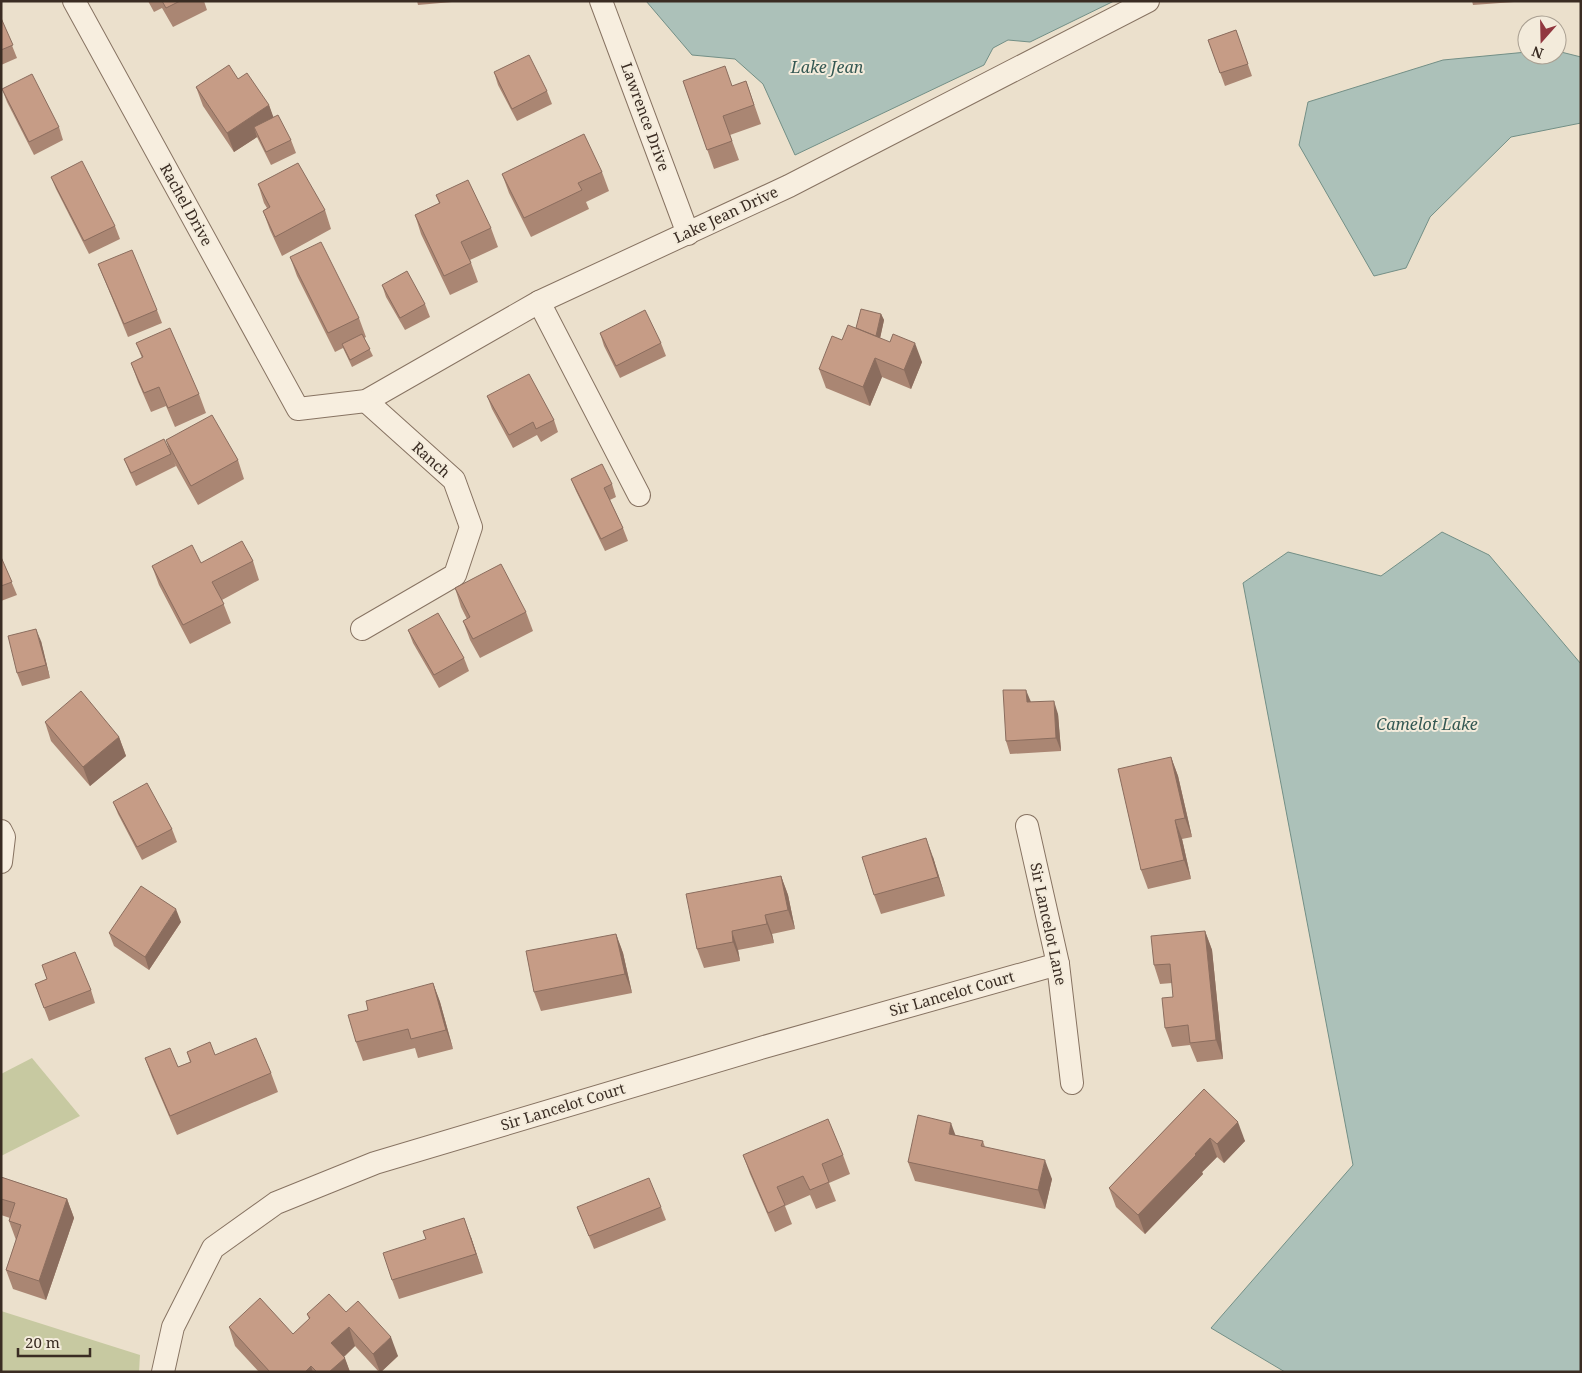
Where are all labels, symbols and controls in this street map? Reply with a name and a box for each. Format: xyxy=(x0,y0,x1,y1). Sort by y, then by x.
north arrow xyxy=(1517,15,1567,65)
text: N xyxy=(1529,42,1546,64)
water label: Lake Jean xyxy=(790,56,864,78)
street label: Lawrence Drive xyxy=(617,60,675,174)
street label: Rachel Drive xyxy=(156,160,218,249)
street label: Lake Jean Drive xyxy=(670,181,781,247)
street label: Ranch xyxy=(408,437,455,482)
water label: Camelot Lake xyxy=(1376,713,1478,735)
street label: Sir Lancelot Lane xyxy=(1026,861,1072,987)
street label: Sir Lancelot Court xyxy=(887,966,1016,1020)
street label: Sir Lancelot Court xyxy=(498,1078,627,1134)
scale bar xyxy=(18,1326,90,1358)
text: 20 m xyxy=(25,1332,60,1352)

